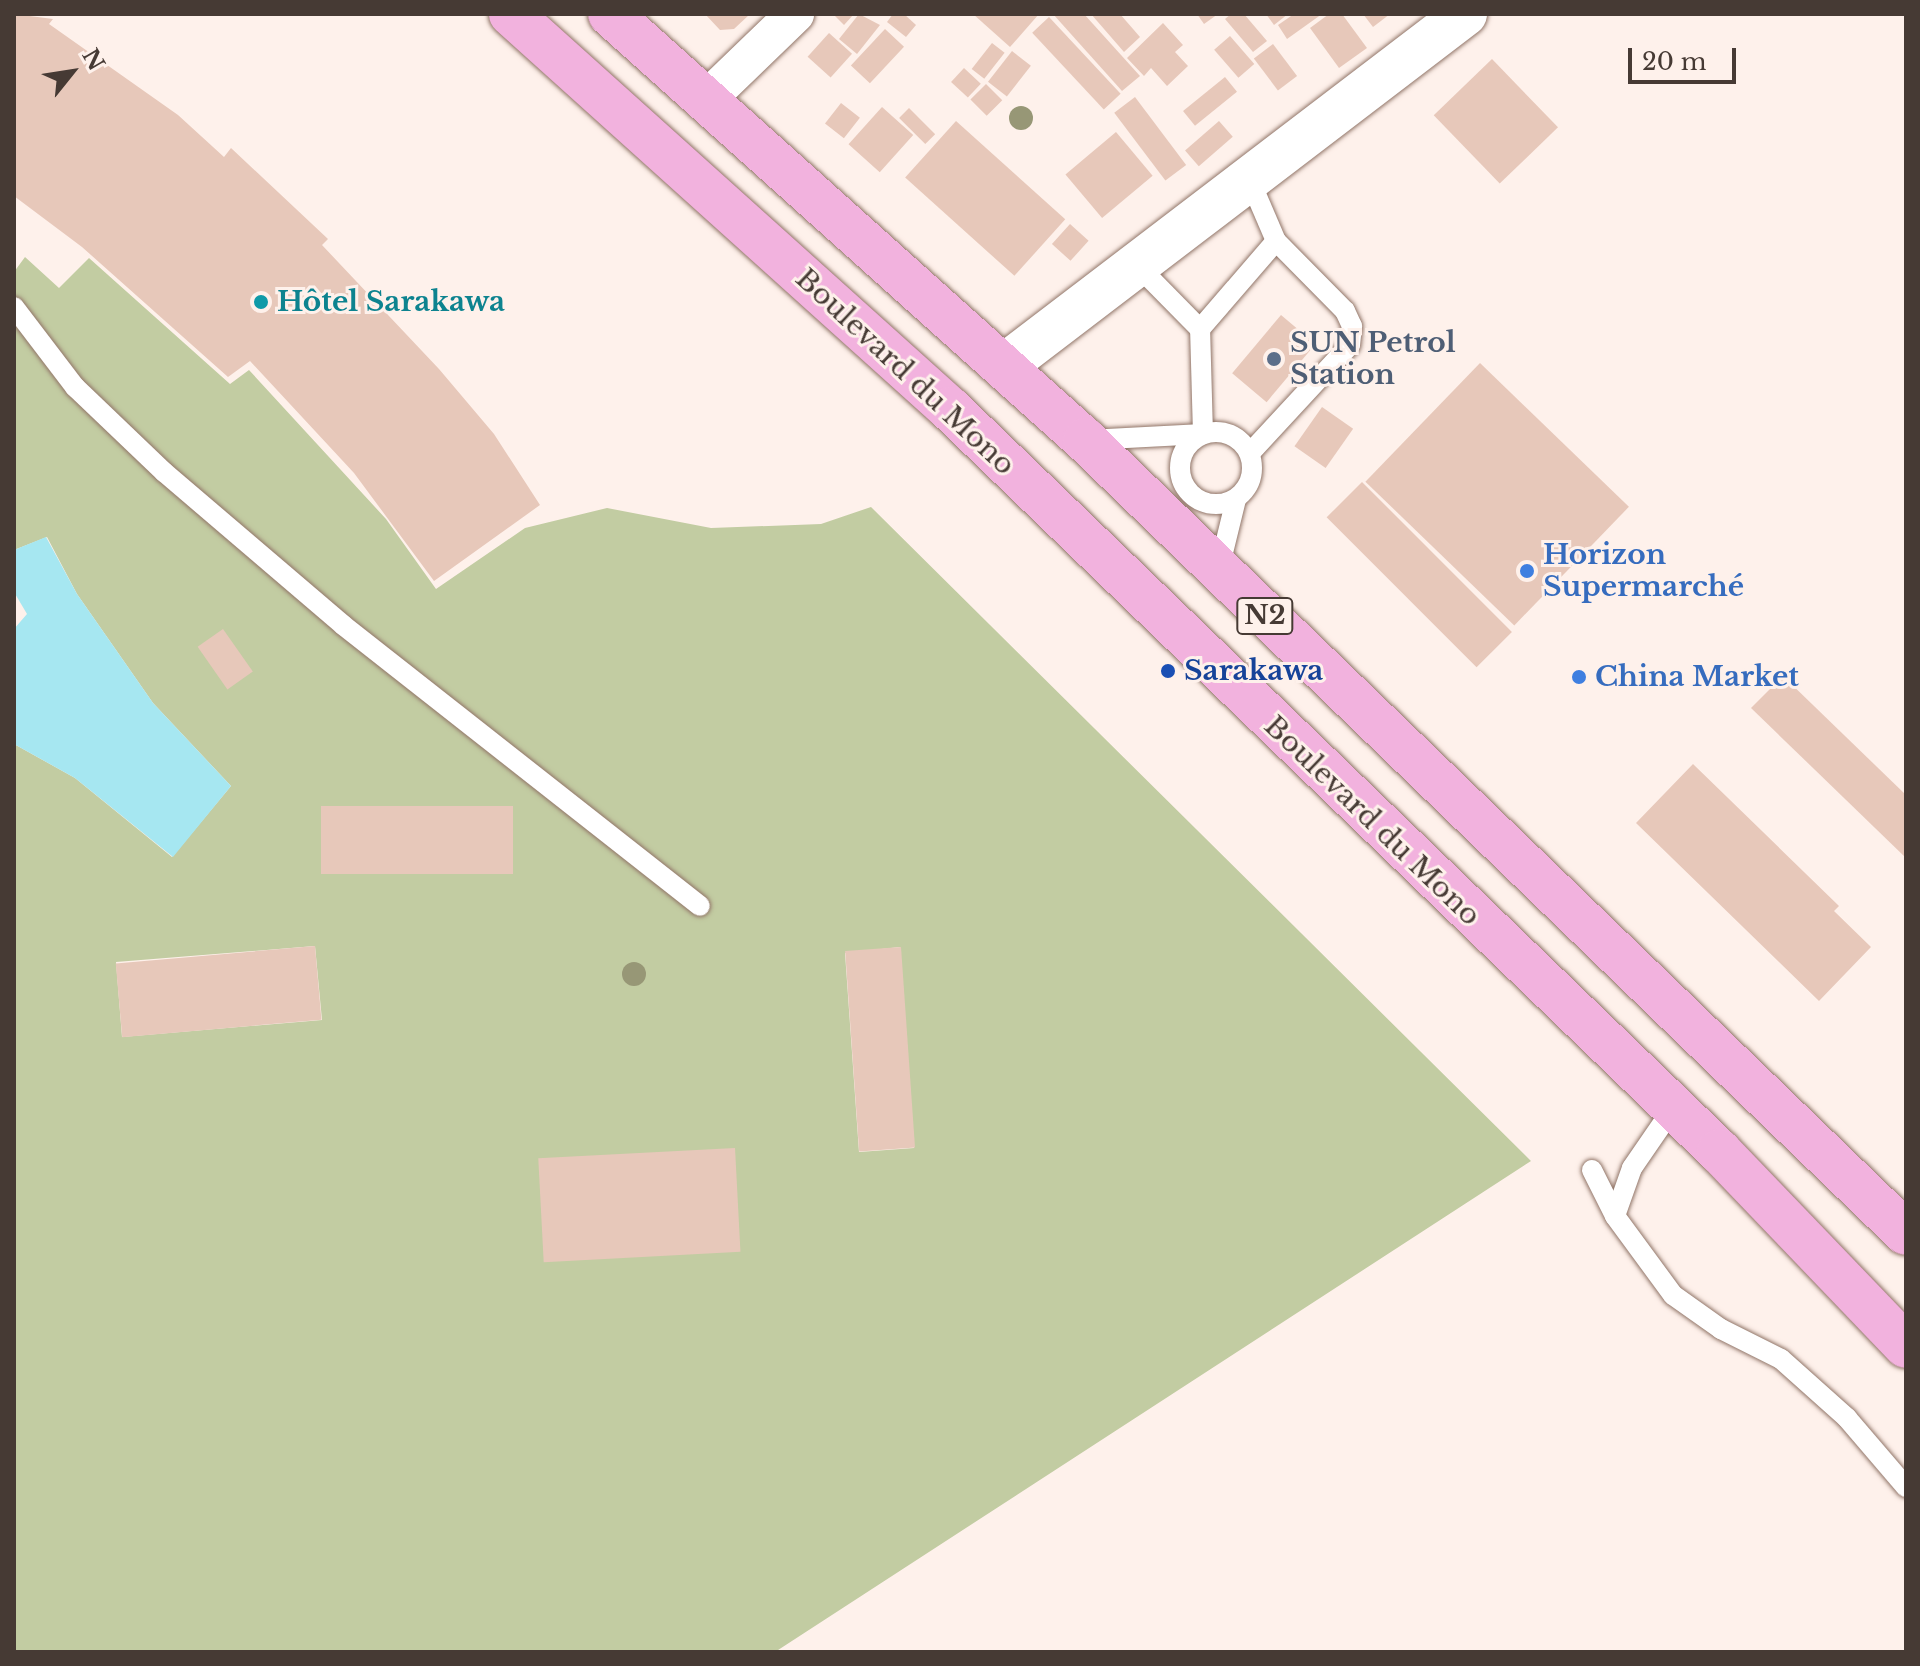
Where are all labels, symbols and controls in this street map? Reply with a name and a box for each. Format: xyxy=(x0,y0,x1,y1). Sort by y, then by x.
north arrow xyxy=(32,32,112,112)
scale bar xyxy=(1632,32,1740,82)
text: N xyxy=(76,44,110,75)
text: 20 m xyxy=(1642,47,1707,76)
street label: Boulevard du Mono xyxy=(789,262,1021,482)
place label: Hôtel Sarakawa xyxy=(277,285,505,319)
marker: Hôtel Sarakawa xyxy=(252,293,270,311)
place label: SUN Petrol Station xyxy=(1290,326,1456,392)
marker: SUN Petrol Station xyxy=(1265,350,1283,368)
place label: Horizon Supermarché xyxy=(1543,538,1744,604)
marker: Horizon Supermarché xyxy=(1518,562,1536,580)
road number: N2 xyxy=(1235,594,1295,638)
place label: Sarakawa xyxy=(1184,654,1323,688)
place label: China Market xyxy=(1595,660,1799,694)
marker: Sarakawa xyxy=(1159,662,1177,680)
marker: China Market xyxy=(1570,668,1588,686)
street label: Boulevard du Mono xyxy=(1257,709,1487,933)

